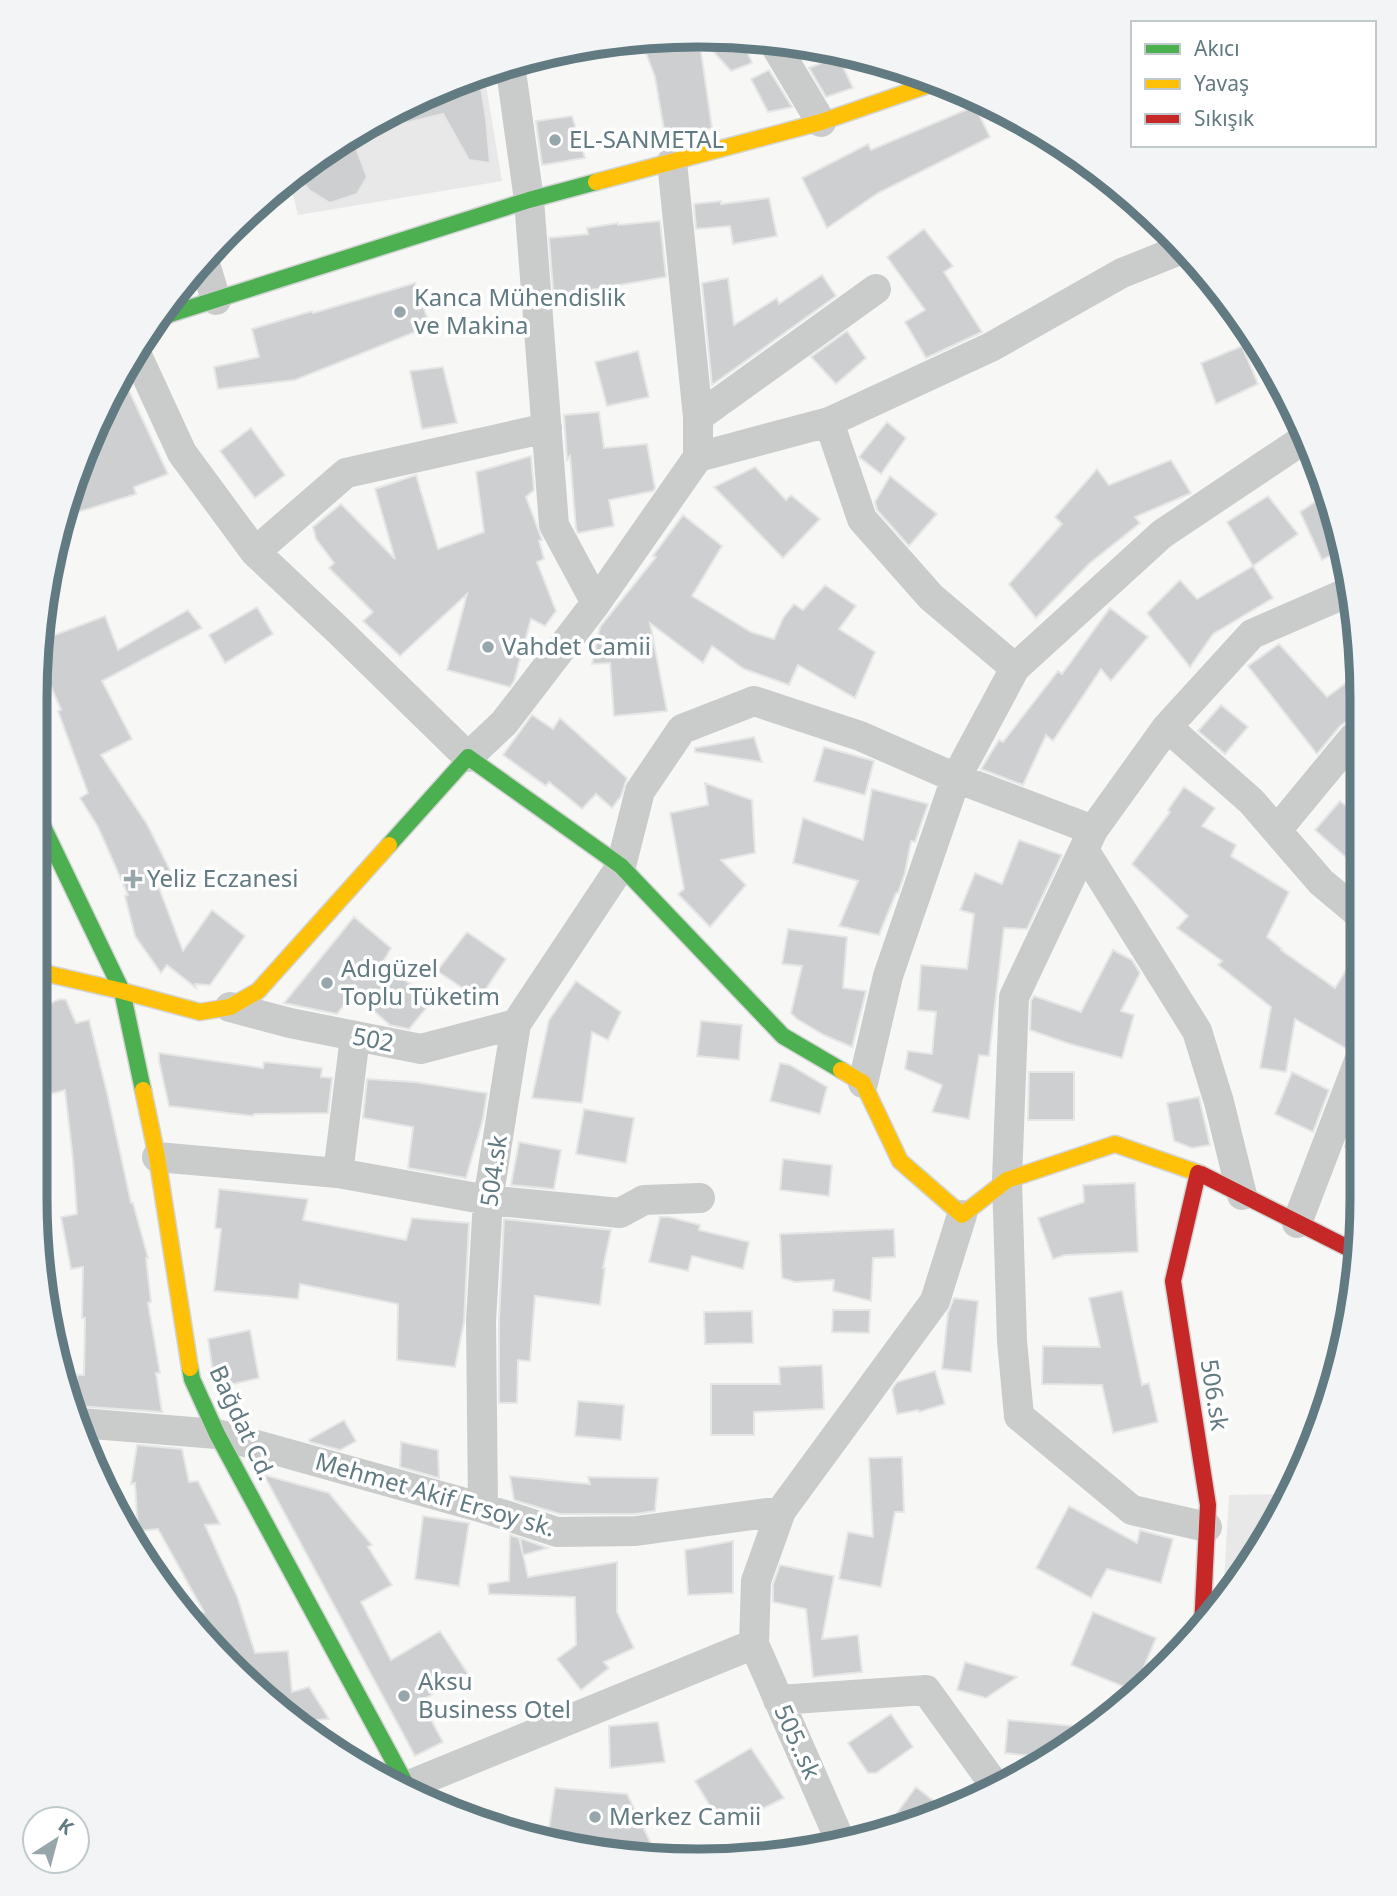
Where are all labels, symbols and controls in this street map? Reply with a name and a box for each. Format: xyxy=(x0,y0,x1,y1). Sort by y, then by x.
legend xyxy=(1131,21,1376,147)
text: Akıcı xyxy=(1194,34,1240,62)
text: Yavaş xyxy=(1194,69,1249,97)
text: Sıkışık xyxy=(1194,104,1255,132)
place label: EL-SANMETAL xyxy=(569,122,724,155)
marker: EL-SANMETAL xyxy=(547,132,563,148)
place label: Kanca Mühendislik ve Makina xyxy=(414,280,626,341)
marker: Kanca Mühendislik ve Makina xyxy=(392,304,408,320)
place label: Vahdet Camii xyxy=(502,629,651,662)
marker: Vahdet Camii xyxy=(480,639,496,655)
place label: Yeliz Eczanesi xyxy=(147,861,299,894)
marker: Yeliz Eczanesi xyxy=(125,871,141,887)
place label: Adıgüzel Toplu Tüketim xyxy=(341,951,500,1012)
marker: Adıgüzel Toplu Tüketim xyxy=(319,975,335,991)
street label: 502 xyxy=(350,1018,397,1059)
street label: 504.sk xyxy=(471,1133,514,1209)
street label: 506.sk xyxy=(1194,1357,1237,1433)
street label: Bağdat Cd. xyxy=(202,1360,284,1485)
street label: Mehmet Akif Ersoy sk. xyxy=(312,1444,559,1544)
place label: Aksu Business Otel xyxy=(418,1664,571,1725)
marker: Aksu Business Otel xyxy=(396,1688,412,1704)
street label: 505..sk xyxy=(767,1699,829,1784)
place label: Merkez Camii xyxy=(609,1799,761,1832)
north arrow xyxy=(21,1805,91,1875)
marker: Merkez Camii xyxy=(587,1809,603,1825)
text: K xyxy=(53,1812,79,1841)

